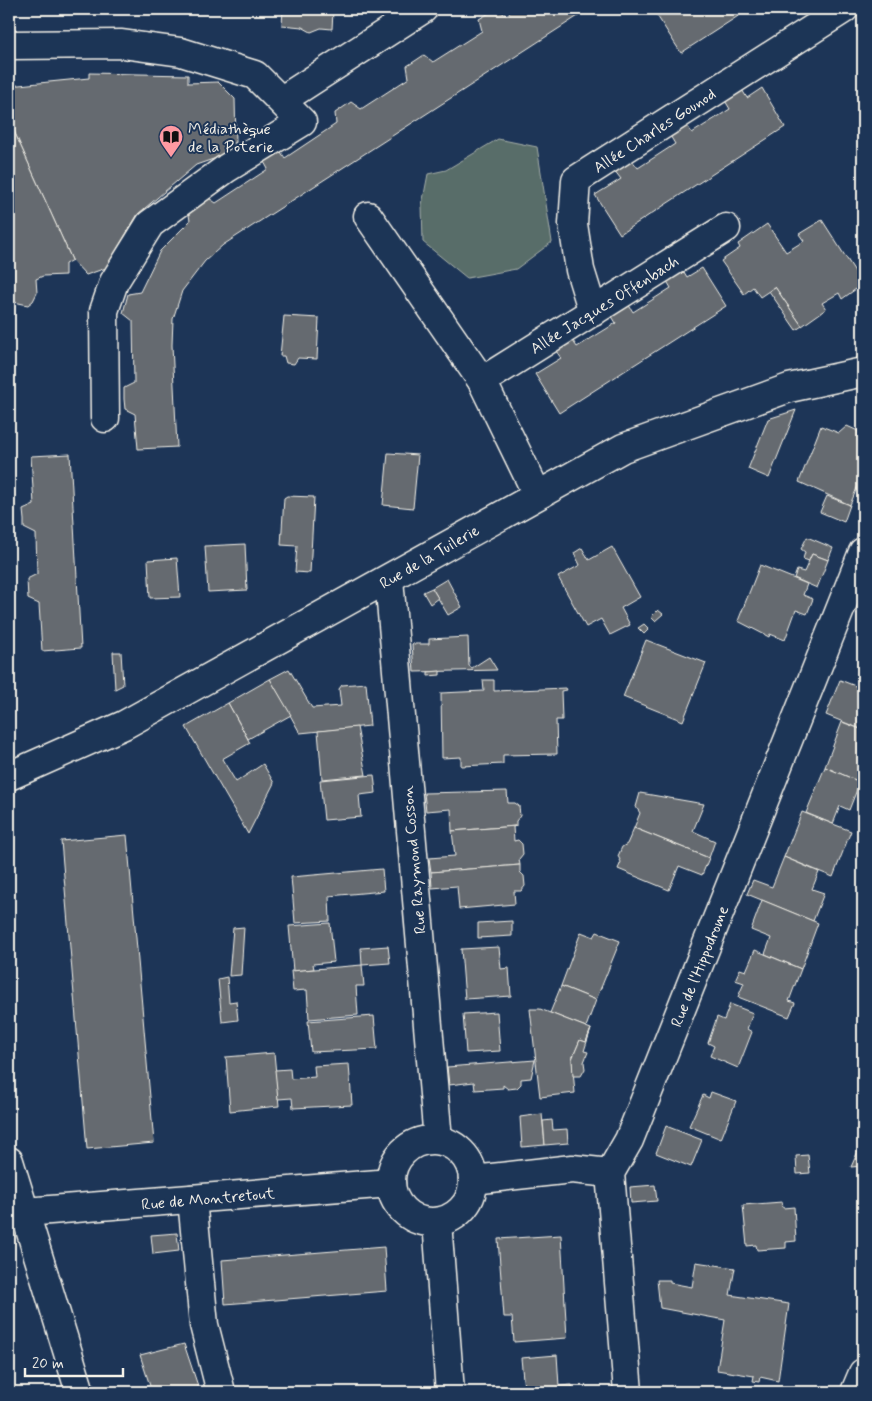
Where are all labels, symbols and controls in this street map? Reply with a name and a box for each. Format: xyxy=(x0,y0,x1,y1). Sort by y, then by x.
street label: Allée Charles Gounod xyxy=(590,84,720,179)
place label: Médiathèque de la Poterie xyxy=(188,119,274,158)
library icon: Médiathèque de la Poterie xyxy=(158,124,184,158)
street label: Allée Jacques Offenbach xyxy=(526,251,683,360)
street label: Rue de la Tuilerie xyxy=(376,520,484,594)
street label: Rue Raymond Cosson xyxy=(398,784,431,935)
street label: Rue de l'Hippodrome xyxy=(666,903,734,1030)
street label: Rue de Montretout xyxy=(141,1183,276,1216)
scale bar xyxy=(25,1346,122,1378)
text: 20 m xyxy=(32,1354,64,1374)

